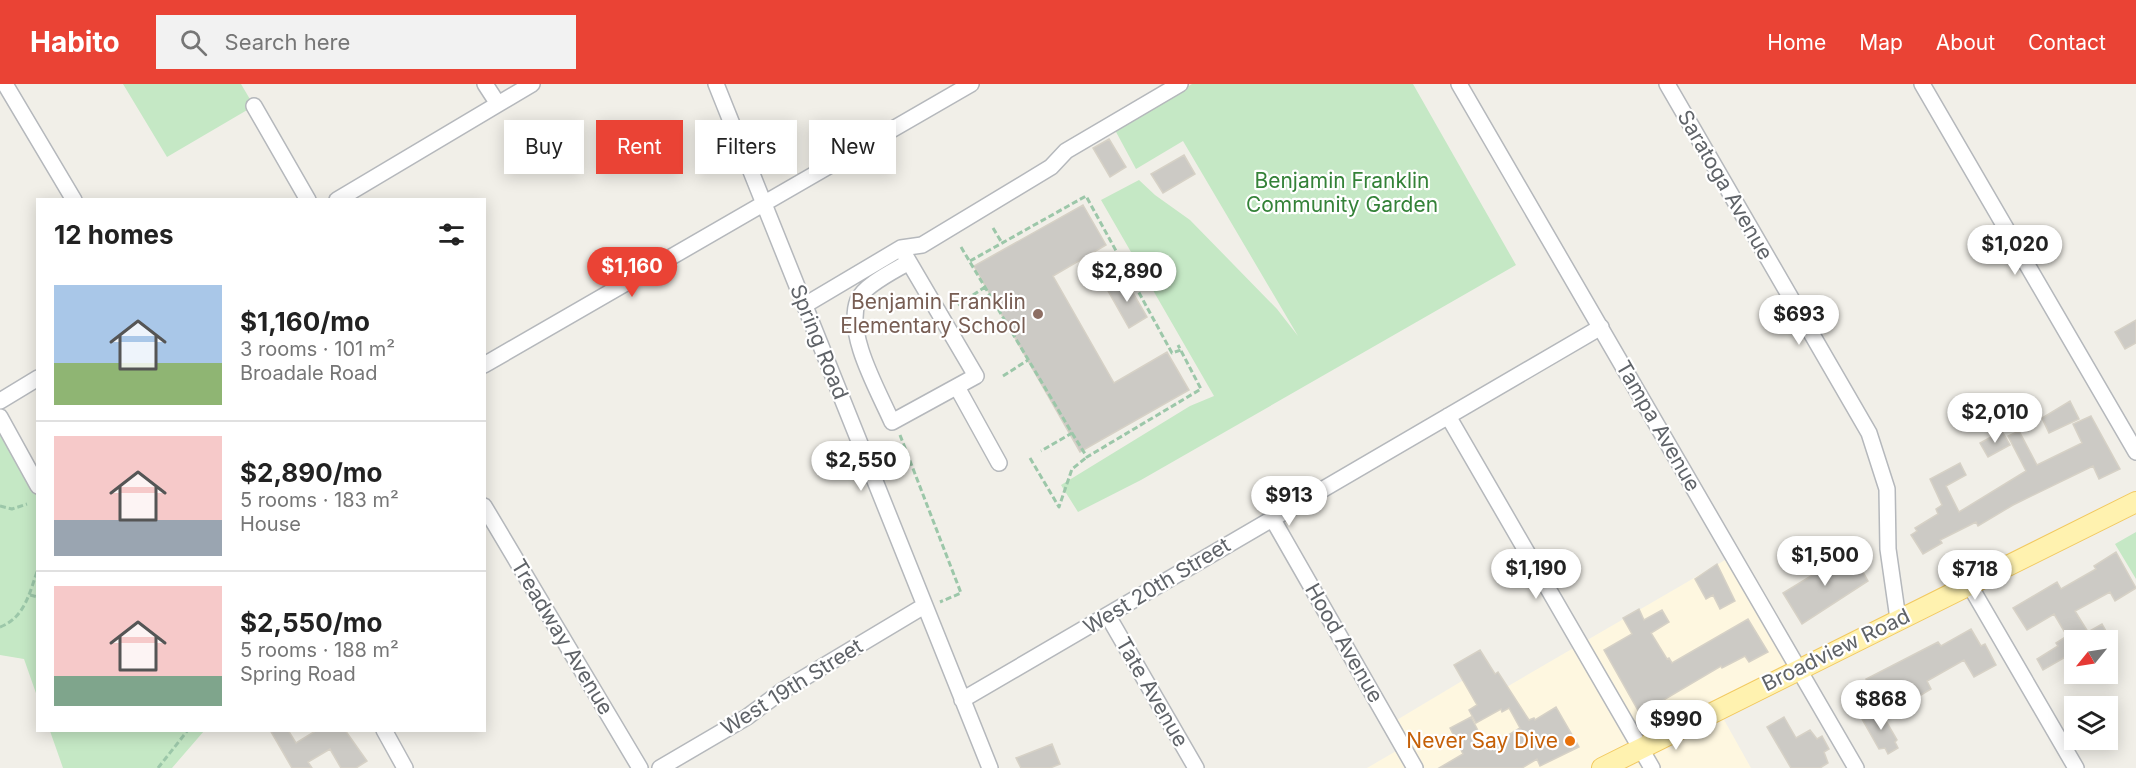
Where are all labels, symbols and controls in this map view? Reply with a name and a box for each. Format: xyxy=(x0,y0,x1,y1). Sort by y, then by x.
search box xyxy=(156,15,576,69)
text: Habito xyxy=(30,25,120,59)
icon: search xyxy=(177,26,210,59)
text: Search here xyxy=(225,29,350,55)
text: Home xyxy=(1767,30,1826,55)
text: Map xyxy=(1859,30,1903,55)
text: About xyxy=(1936,30,1995,55)
text: Contact xyxy=(2028,30,2106,55)
street label: Saratoga Avenue xyxy=(1672,106,1778,264)
chip: Buy xyxy=(504,120,584,174)
chip: Rent xyxy=(596,120,683,174)
chip: Filters xyxy=(695,120,797,174)
chip: New xyxy=(809,120,896,174)
park label: Benjamin Franklin Community Garden xyxy=(1246,168,1438,217)
icon: filters xyxy=(435,218,468,251)
text: 12 homes xyxy=(54,219,174,250)
pin: $1,020 xyxy=(1966,225,2064,276)
text: $1,020 xyxy=(1981,232,2049,256)
pin: $1,160 xyxy=(583,247,681,298)
pin: $2,890 xyxy=(1078,252,1176,303)
text: $1,160 xyxy=(601,254,663,278)
text: $2,890 xyxy=(1091,259,1163,283)
street label: Spring Road xyxy=(785,281,854,403)
place label: Benjamin Franklin Elementary School xyxy=(840,289,1026,338)
pin: $693 xyxy=(1763,295,1835,346)
text: $693 xyxy=(1773,302,1825,326)
text: $1,160/mo xyxy=(240,306,370,337)
marker: Benjamin Franklin Elementary School xyxy=(1031,307,1045,321)
icon: home xyxy=(102,309,174,381)
text: 3 rooms · 101 m² xyxy=(240,337,395,361)
street label: Tampa Avenue xyxy=(1611,356,1706,496)
text: Broadale Road xyxy=(240,361,378,385)
pin: $2,010 xyxy=(1946,393,2044,444)
text: $2,010 xyxy=(1961,400,2029,424)
pin: $2,550 xyxy=(812,441,910,492)
text: $2,550 xyxy=(825,448,897,472)
text: $2,890/mo xyxy=(240,457,382,488)
icon: home xyxy=(102,460,174,532)
pin: $913 xyxy=(1253,476,1325,527)
text: $913 xyxy=(1265,483,1313,507)
text: 5 rooms · 183 m² xyxy=(240,488,399,512)
text: House xyxy=(240,512,301,536)
street label: West 20th Street xyxy=(1079,532,1235,639)
pin: $1,500 xyxy=(1776,536,1874,587)
text: $1,500 xyxy=(1791,543,1859,567)
pin: $1,190 xyxy=(1487,549,1585,600)
pin: $718 xyxy=(1939,550,2011,601)
street label: Treadway Avenue xyxy=(506,554,619,719)
text: $1,190 xyxy=(1505,556,1567,580)
text: $718 xyxy=(1952,557,1998,581)
street label: Hood Avenue xyxy=(1300,579,1389,707)
street label: Broadview Road xyxy=(1758,603,1914,696)
text: $2,550/mo xyxy=(240,607,382,638)
icon: home xyxy=(102,610,174,682)
north arrow xyxy=(2064,630,2118,684)
map controls xyxy=(2064,630,2118,750)
street label: West 19th Street xyxy=(716,633,867,740)
street label: Tate Avenue xyxy=(1111,633,1194,751)
text: 5 rooms · 188 m² xyxy=(240,638,399,662)
text: Spring Road xyxy=(240,662,356,686)
pin: $868 xyxy=(1845,680,1917,731)
text: $868 xyxy=(1855,687,1907,711)
button: layers xyxy=(2064,696,2118,750)
pin: $990 xyxy=(1640,700,1712,751)
text: $990 xyxy=(1650,707,1702,731)
place label: Never Say Dive xyxy=(1406,728,1558,753)
marker: Never Say Dive xyxy=(1563,734,1577,748)

